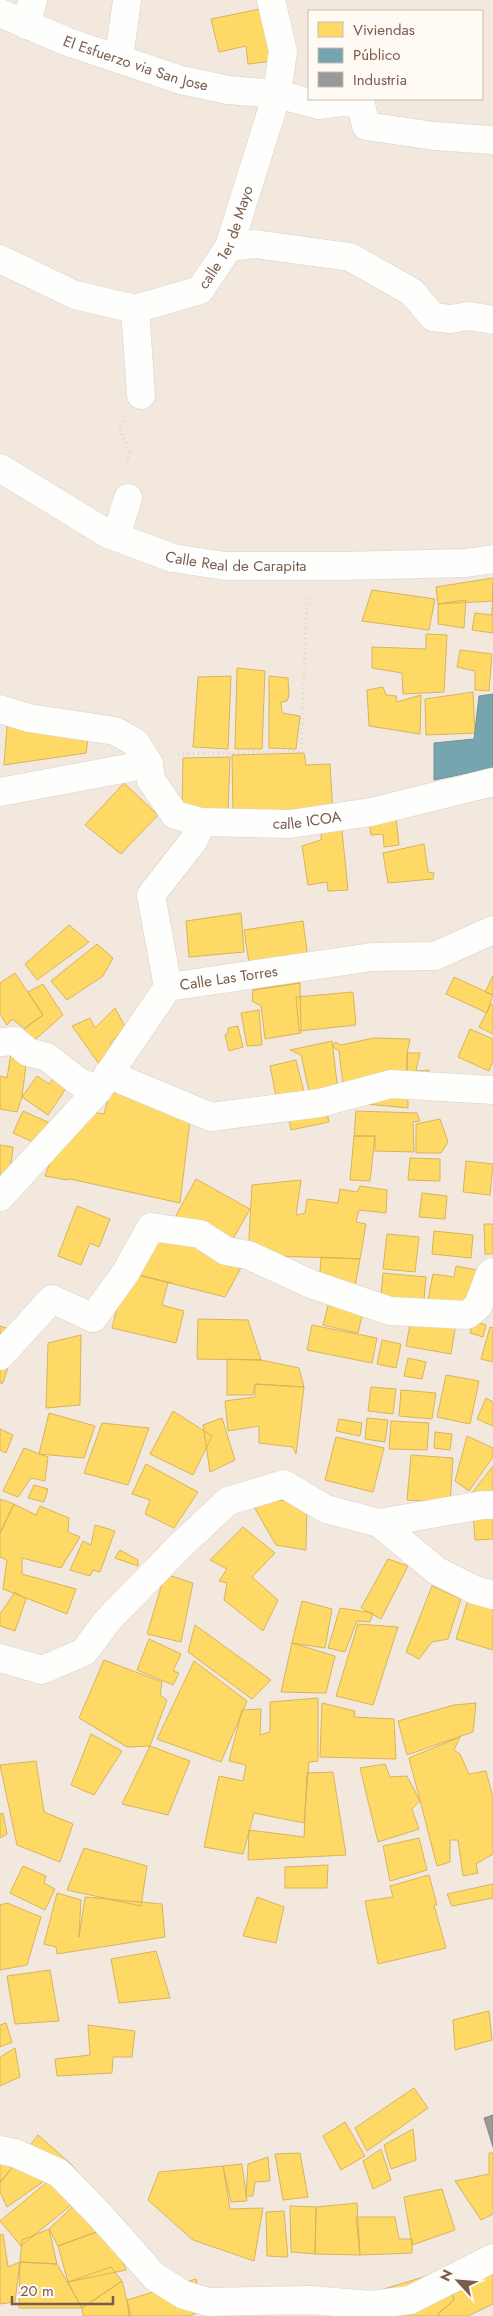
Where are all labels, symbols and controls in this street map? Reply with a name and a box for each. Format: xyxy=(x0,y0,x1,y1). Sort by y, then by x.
legend xyxy=(308,10,483,100)
text: Viviendas xyxy=(353,19,415,41)
street label: El Esfuerzo via San Jose xyxy=(60,30,210,97)
text: Público xyxy=(353,44,400,66)
text: Industria xyxy=(353,69,407,91)
street label: calle 1er de Mayo xyxy=(193,183,259,293)
street label: Calle Real de Carapita xyxy=(162,545,307,577)
street label: calle ICOA xyxy=(273,806,343,835)
street label: Calle Las Torres xyxy=(178,960,279,996)
north arrow xyxy=(433,2256,483,2306)
text: N xyxy=(435,2266,458,2285)
scale bar xyxy=(12,2274,114,2306)
text: 20 m xyxy=(20,2280,54,2302)

